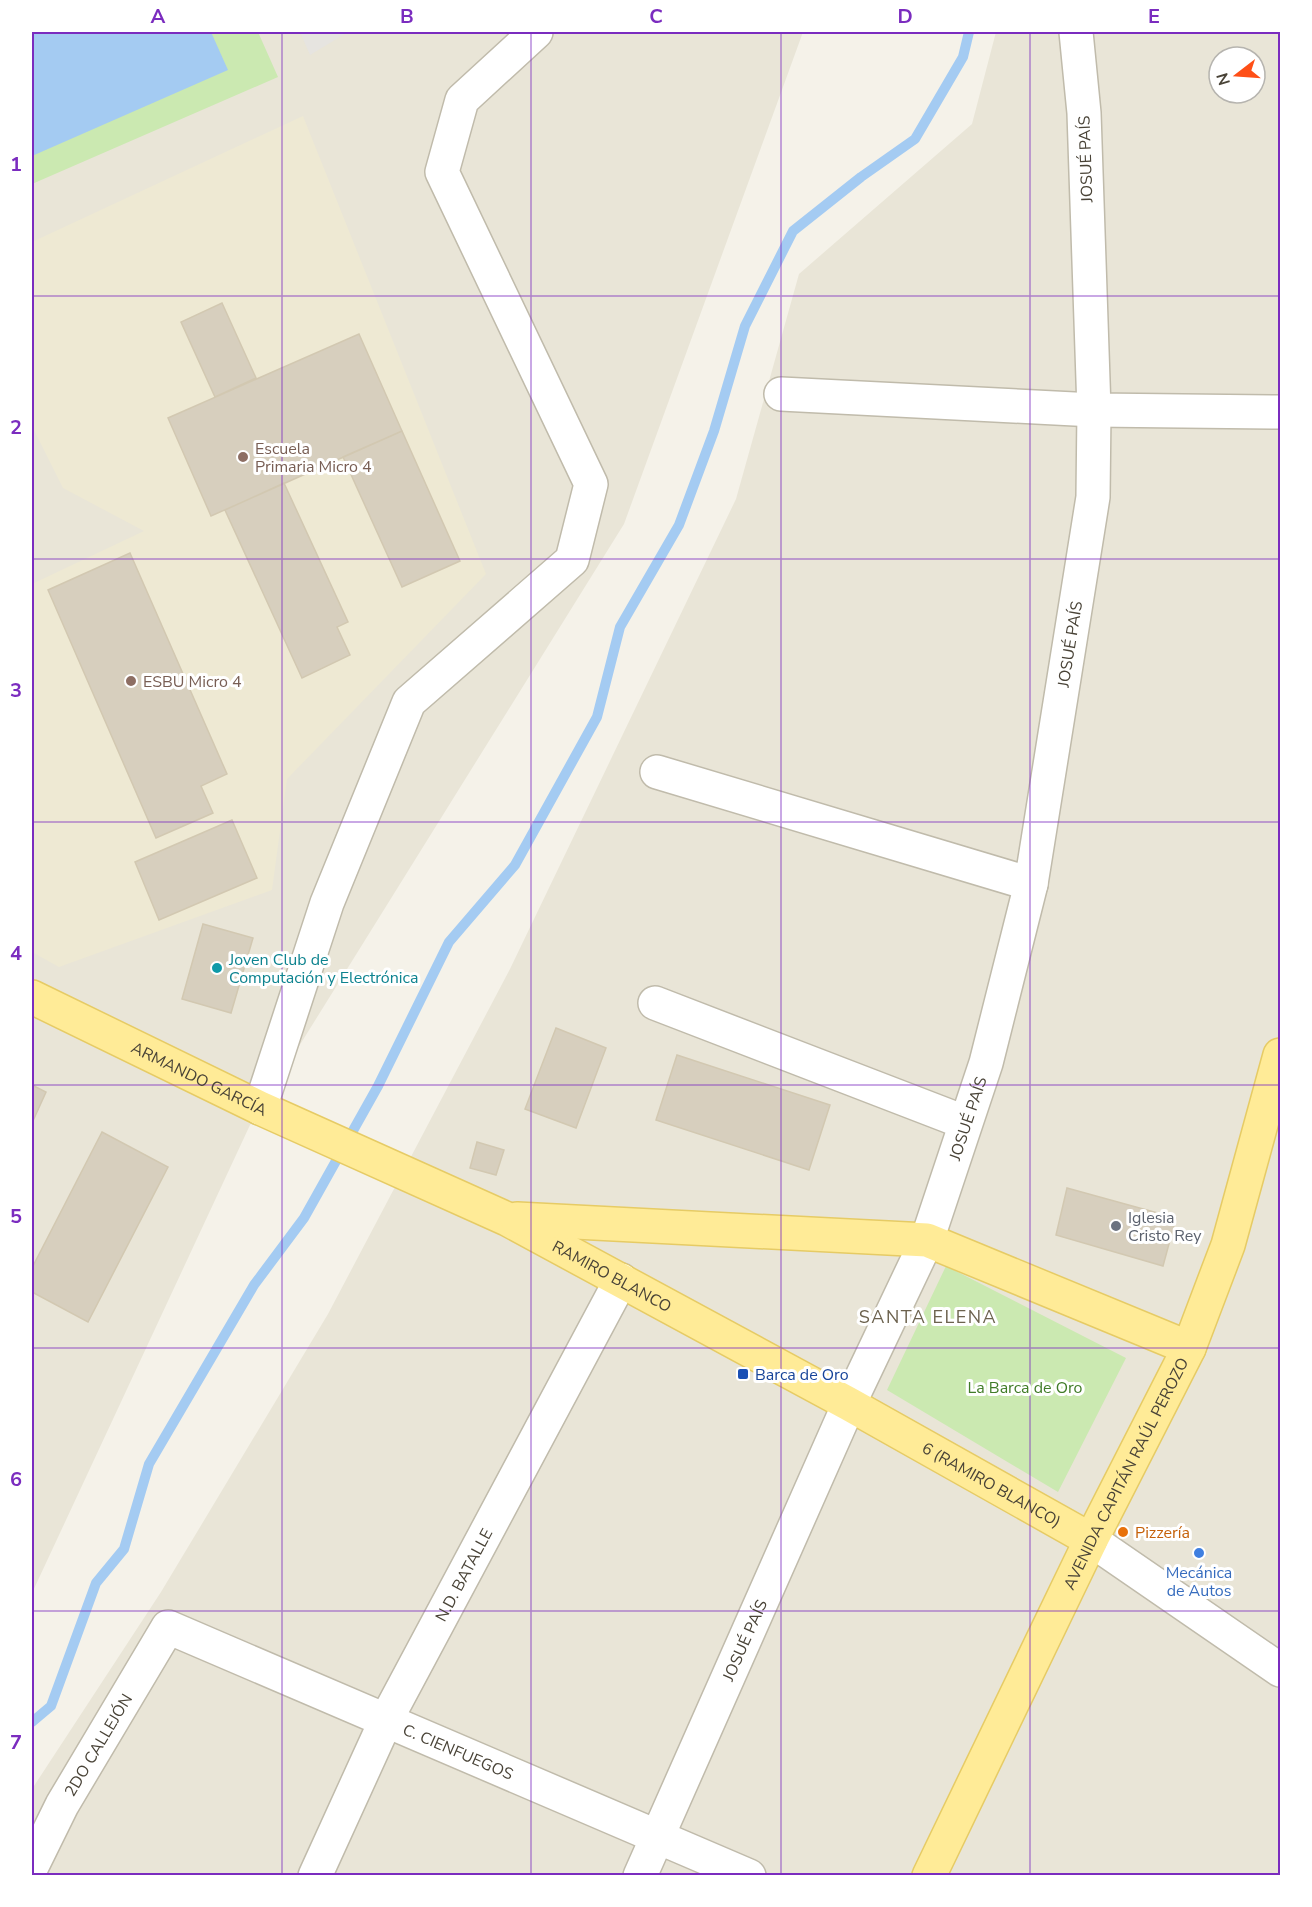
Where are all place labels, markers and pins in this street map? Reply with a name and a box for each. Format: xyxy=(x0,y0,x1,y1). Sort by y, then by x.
place label: Escuela Primaria Micro 4 xyxy=(255,438,372,478)
marker: Escuela Primaria Micro 4 xyxy=(236,450,250,464)
place label: ESBU Micro 4 xyxy=(143,671,242,693)
marker: ESBU Micro 4 xyxy=(124,674,138,688)
place label: Joven Club de Computación y Electrónica xyxy=(228,949,418,989)
marker: Joven Club de Computación y Electrónica xyxy=(210,961,224,975)
place label: Iglesia Cristo Rey xyxy=(1128,1207,1202,1247)
marker: Iglesia Cristo Rey xyxy=(1109,1219,1123,1233)
place label: Barca de Oro xyxy=(755,1364,849,1386)
marker: Barca de Oro xyxy=(736,1367,750,1381)
place label: Pizzería xyxy=(1135,1522,1190,1544)
marker: Pizzería xyxy=(1116,1525,1130,1539)
marker: Mecánica de Autos xyxy=(1192,1546,1206,1560)
place label: Mecánica de Autos xyxy=(1166,1562,1232,1602)

